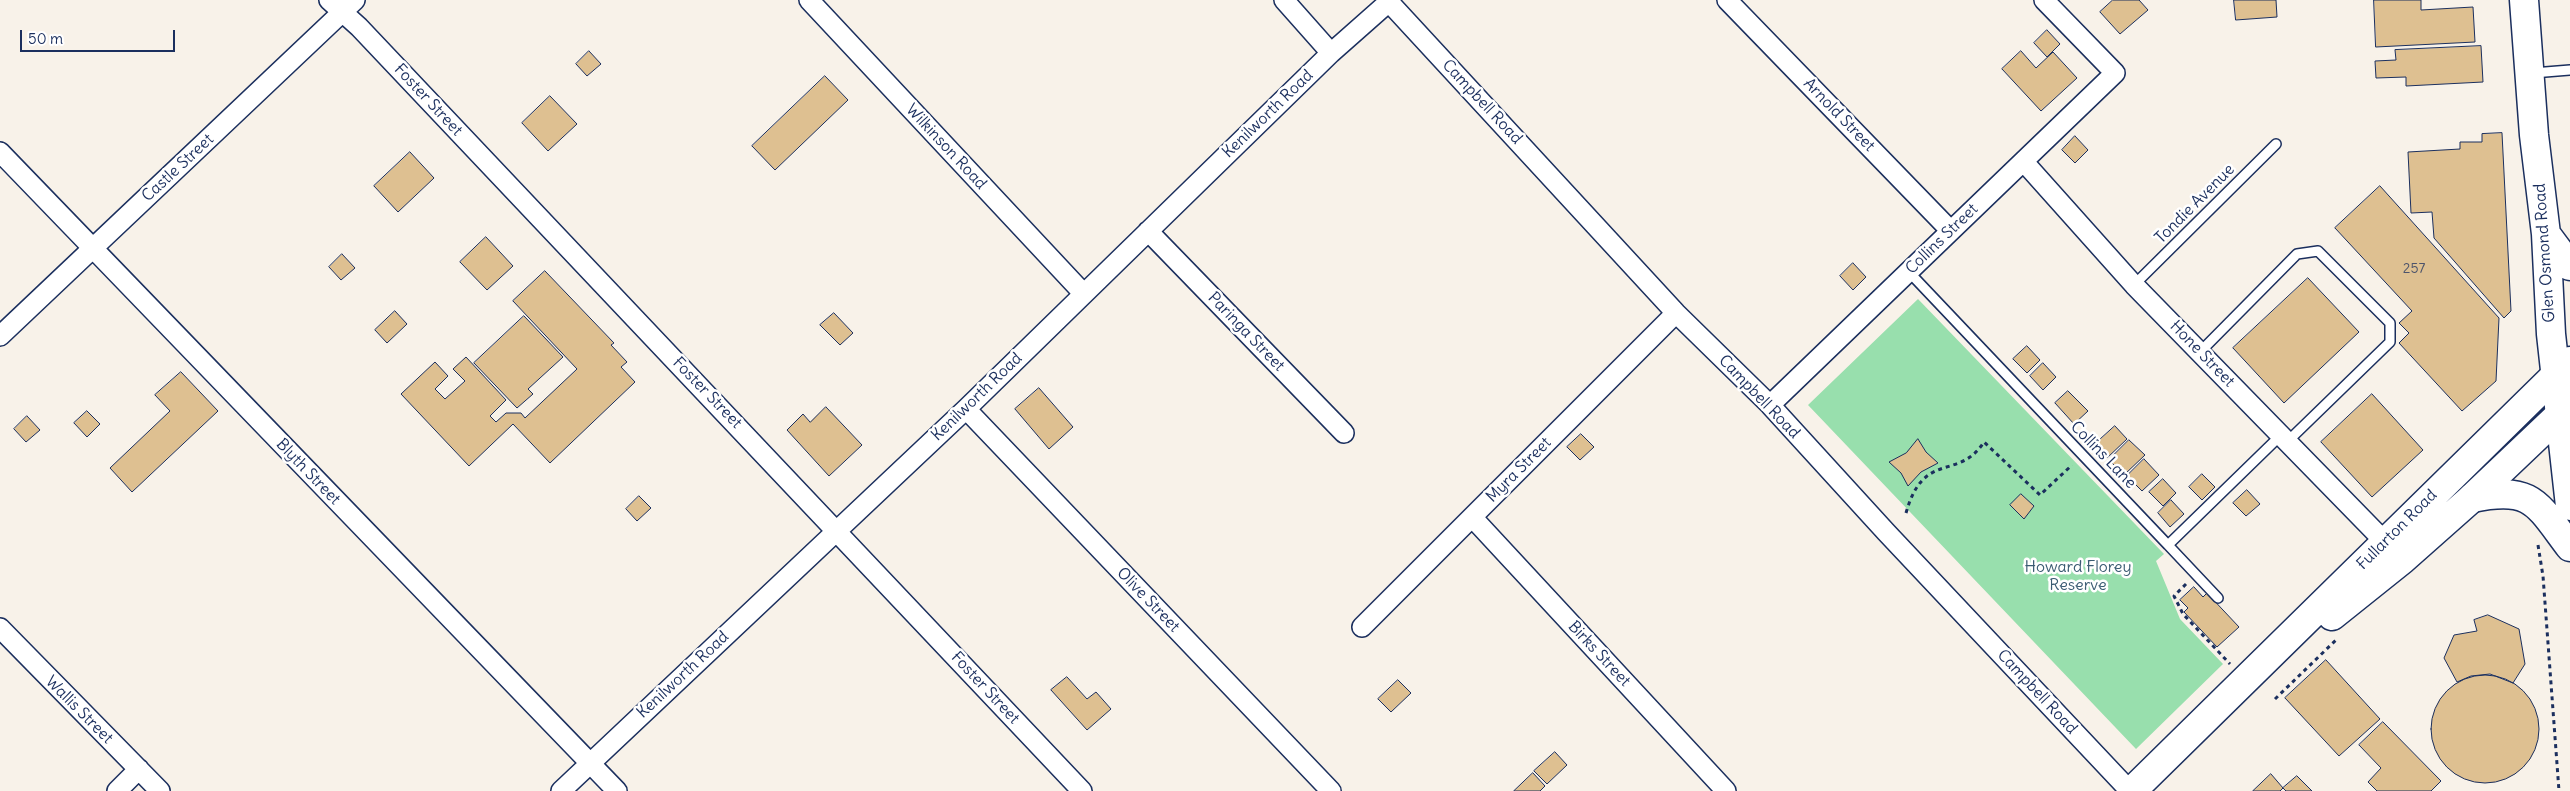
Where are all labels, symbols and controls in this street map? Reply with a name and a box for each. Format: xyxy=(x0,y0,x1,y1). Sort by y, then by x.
scale bar xyxy=(22,20,178,52)
text: 50 m xyxy=(28,29,63,48)
street label: Campbell Road xyxy=(1438,56,1526,148)
street label: Foster Street xyxy=(390,60,466,140)
street label: Kenilworth Road xyxy=(1219,66,1317,162)
street label: Arnold Street xyxy=(1799,74,1879,156)
street label: Wilkinson Road xyxy=(902,100,990,194)
street label: Castle Street xyxy=(138,130,218,206)
street label: Tondie Avenue xyxy=(2151,160,2239,248)
street label: Glen Osmond Road xyxy=(2531,183,2559,323)
street label: Collins Street xyxy=(1902,200,1982,278)
house number: 257 xyxy=(2403,261,2425,277)
street label: Paringa Street xyxy=(1204,289,1288,375)
street label: Hone Street xyxy=(2166,317,2238,391)
street label: Kenilworth Road xyxy=(928,349,1026,445)
street label: Campbell Road xyxy=(1714,351,1804,443)
street label: Foster Street xyxy=(668,353,746,433)
street label: Collins Lane xyxy=(2066,417,2140,493)
street label: Myra Street xyxy=(1483,434,1555,506)
street label: Blyth Street xyxy=(272,435,344,509)
street label: Fullarton Road xyxy=(2353,486,2441,574)
park label: Howard Florey Reserve xyxy=(2024,557,2132,595)
street label: Olive Street xyxy=(1112,564,1184,636)
street label: Birks Street xyxy=(1564,617,1634,691)
street label: Kenilworth Road xyxy=(633,628,733,722)
street label: Campbell Road xyxy=(1993,646,2081,738)
street label: Foster Street xyxy=(947,648,1023,728)
street label: Wallis Street xyxy=(41,672,117,748)

